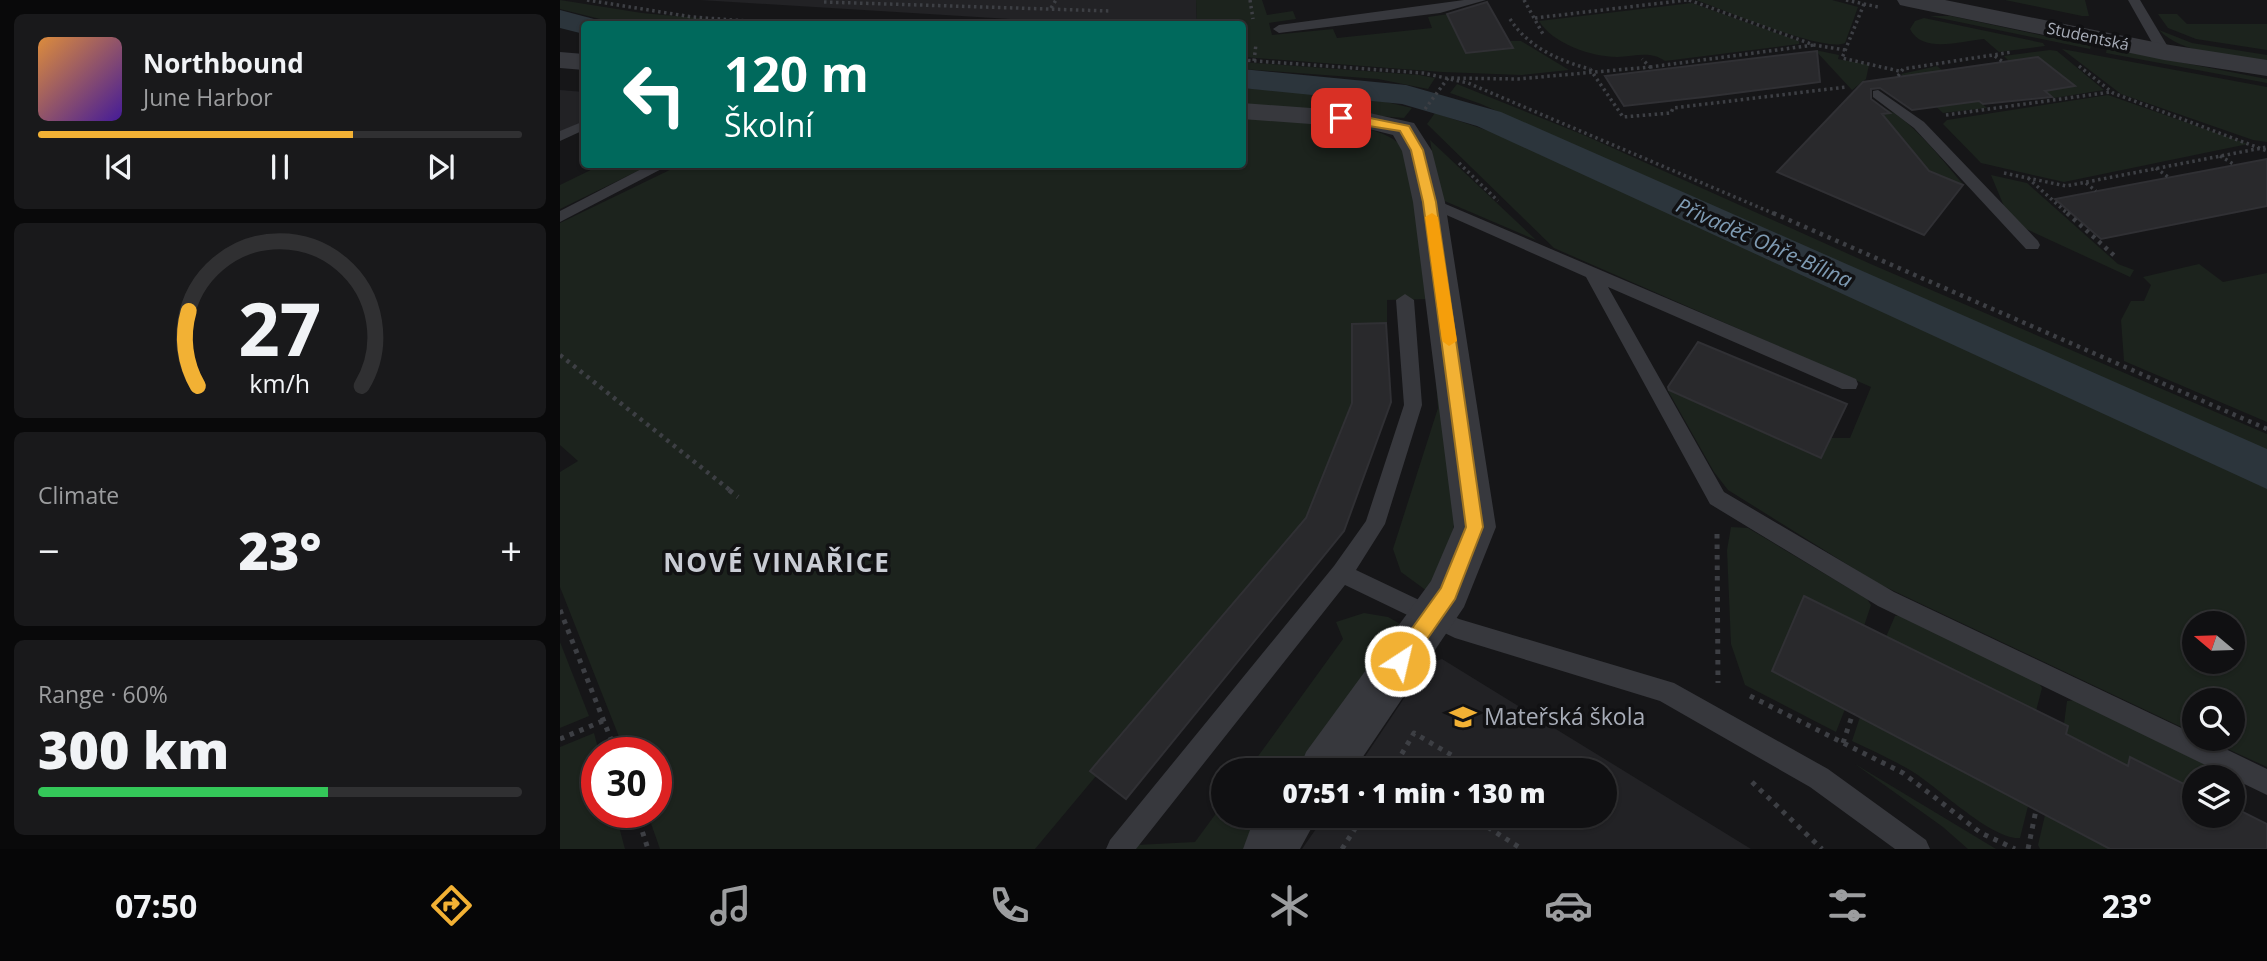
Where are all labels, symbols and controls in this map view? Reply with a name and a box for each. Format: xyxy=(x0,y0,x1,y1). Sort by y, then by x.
street label: Studentská xyxy=(2045,17,2131,55)
text: 120 m xyxy=(724,40,869,106)
text: Northbound xyxy=(143,45,304,81)
icon: left xyxy=(609,49,700,140)
text: June Harbor xyxy=(143,81,273,113)
pin xyxy=(1311,88,1371,148)
icon: arrive xyxy=(1322,99,1360,137)
text: Školní xyxy=(724,103,813,146)
icon: previous xyxy=(100,148,138,186)
icon: pause xyxy=(261,148,299,186)
icon: next xyxy=(422,148,460,186)
water label: Přivaděč Ohře-Bílina xyxy=(1672,191,1857,293)
text: 27 xyxy=(238,279,322,378)
text: km/h xyxy=(250,366,310,400)
text: Climate xyxy=(38,479,119,511)
text: 23° xyxy=(239,514,321,585)
text: − xyxy=(38,524,60,576)
text: + xyxy=(500,524,522,576)
district label: NOVÉ VINAŘICE xyxy=(663,544,891,580)
north arrow xyxy=(2182,611,2245,674)
map controls xyxy=(2182,611,2245,828)
position arrow xyxy=(1363,624,1437,698)
text: Range · 60% xyxy=(38,678,168,710)
button: search xyxy=(2182,688,2245,751)
place label: Mateřská škola xyxy=(1484,700,1645,732)
school or university icon: Mateřská škola xyxy=(1448,702,1478,732)
text: 300 km xyxy=(38,713,229,784)
speed limit sign: 30 xyxy=(581,737,672,828)
button: layers xyxy=(2182,765,2245,828)
text: 07:51 · 1 min · 130 m xyxy=(1283,775,1545,811)
icon: directions xyxy=(427,881,476,930)
icon: music xyxy=(706,881,755,930)
icon: phone xyxy=(985,881,1034,930)
icon: climate xyxy=(1265,881,1314,930)
icon: car xyxy=(1544,881,1593,930)
icon: filters xyxy=(1823,881,1872,930)
text: 07:50 xyxy=(115,884,197,927)
text: 23° xyxy=(2102,884,2152,927)

